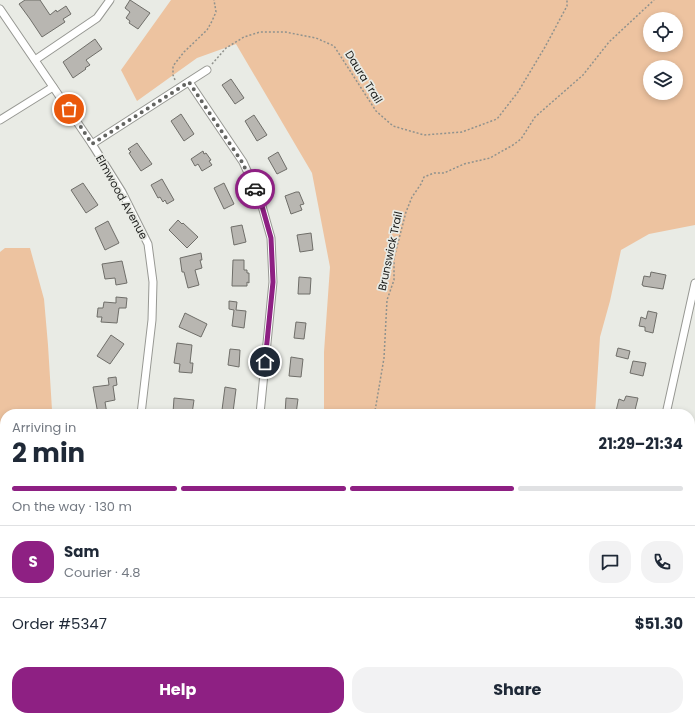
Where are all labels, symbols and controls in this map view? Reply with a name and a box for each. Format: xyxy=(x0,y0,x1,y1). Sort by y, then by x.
map controls xyxy=(643,12,683,100)
button: locate xyxy=(643,12,683,52)
street label: Daura Trail xyxy=(341,47,387,107)
button: layers xyxy=(643,60,683,100)
pin xyxy=(52,92,86,126)
icon: bag xyxy=(58,98,80,120)
street label: Elmwood Avenue xyxy=(92,152,152,242)
courier xyxy=(235,169,275,209)
icon: car xyxy=(244,178,266,200)
street label: Brunswick Trail xyxy=(374,210,406,292)
pin xyxy=(248,345,282,379)
icon: home xyxy=(254,351,276,373)
text: Arriving in xyxy=(12,418,76,437)
text: 21:29–21:34 xyxy=(599,433,683,454)
text: 2 min xyxy=(12,435,85,471)
text: On the way · 130 m xyxy=(12,497,132,516)
text: Sam xyxy=(64,541,99,562)
button: chat xyxy=(589,541,631,583)
button: phone xyxy=(641,541,683,583)
text: S xyxy=(28,551,38,572)
text: Courier · 4.8 xyxy=(64,563,140,582)
text: Order #5347 xyxy=(12,613,107,634)
text: $51.30 xyxy=(635,613,683,634)
button: Help xyxy=(12,667,344,713)
button: Share xyxy=(352,667,683,713)

